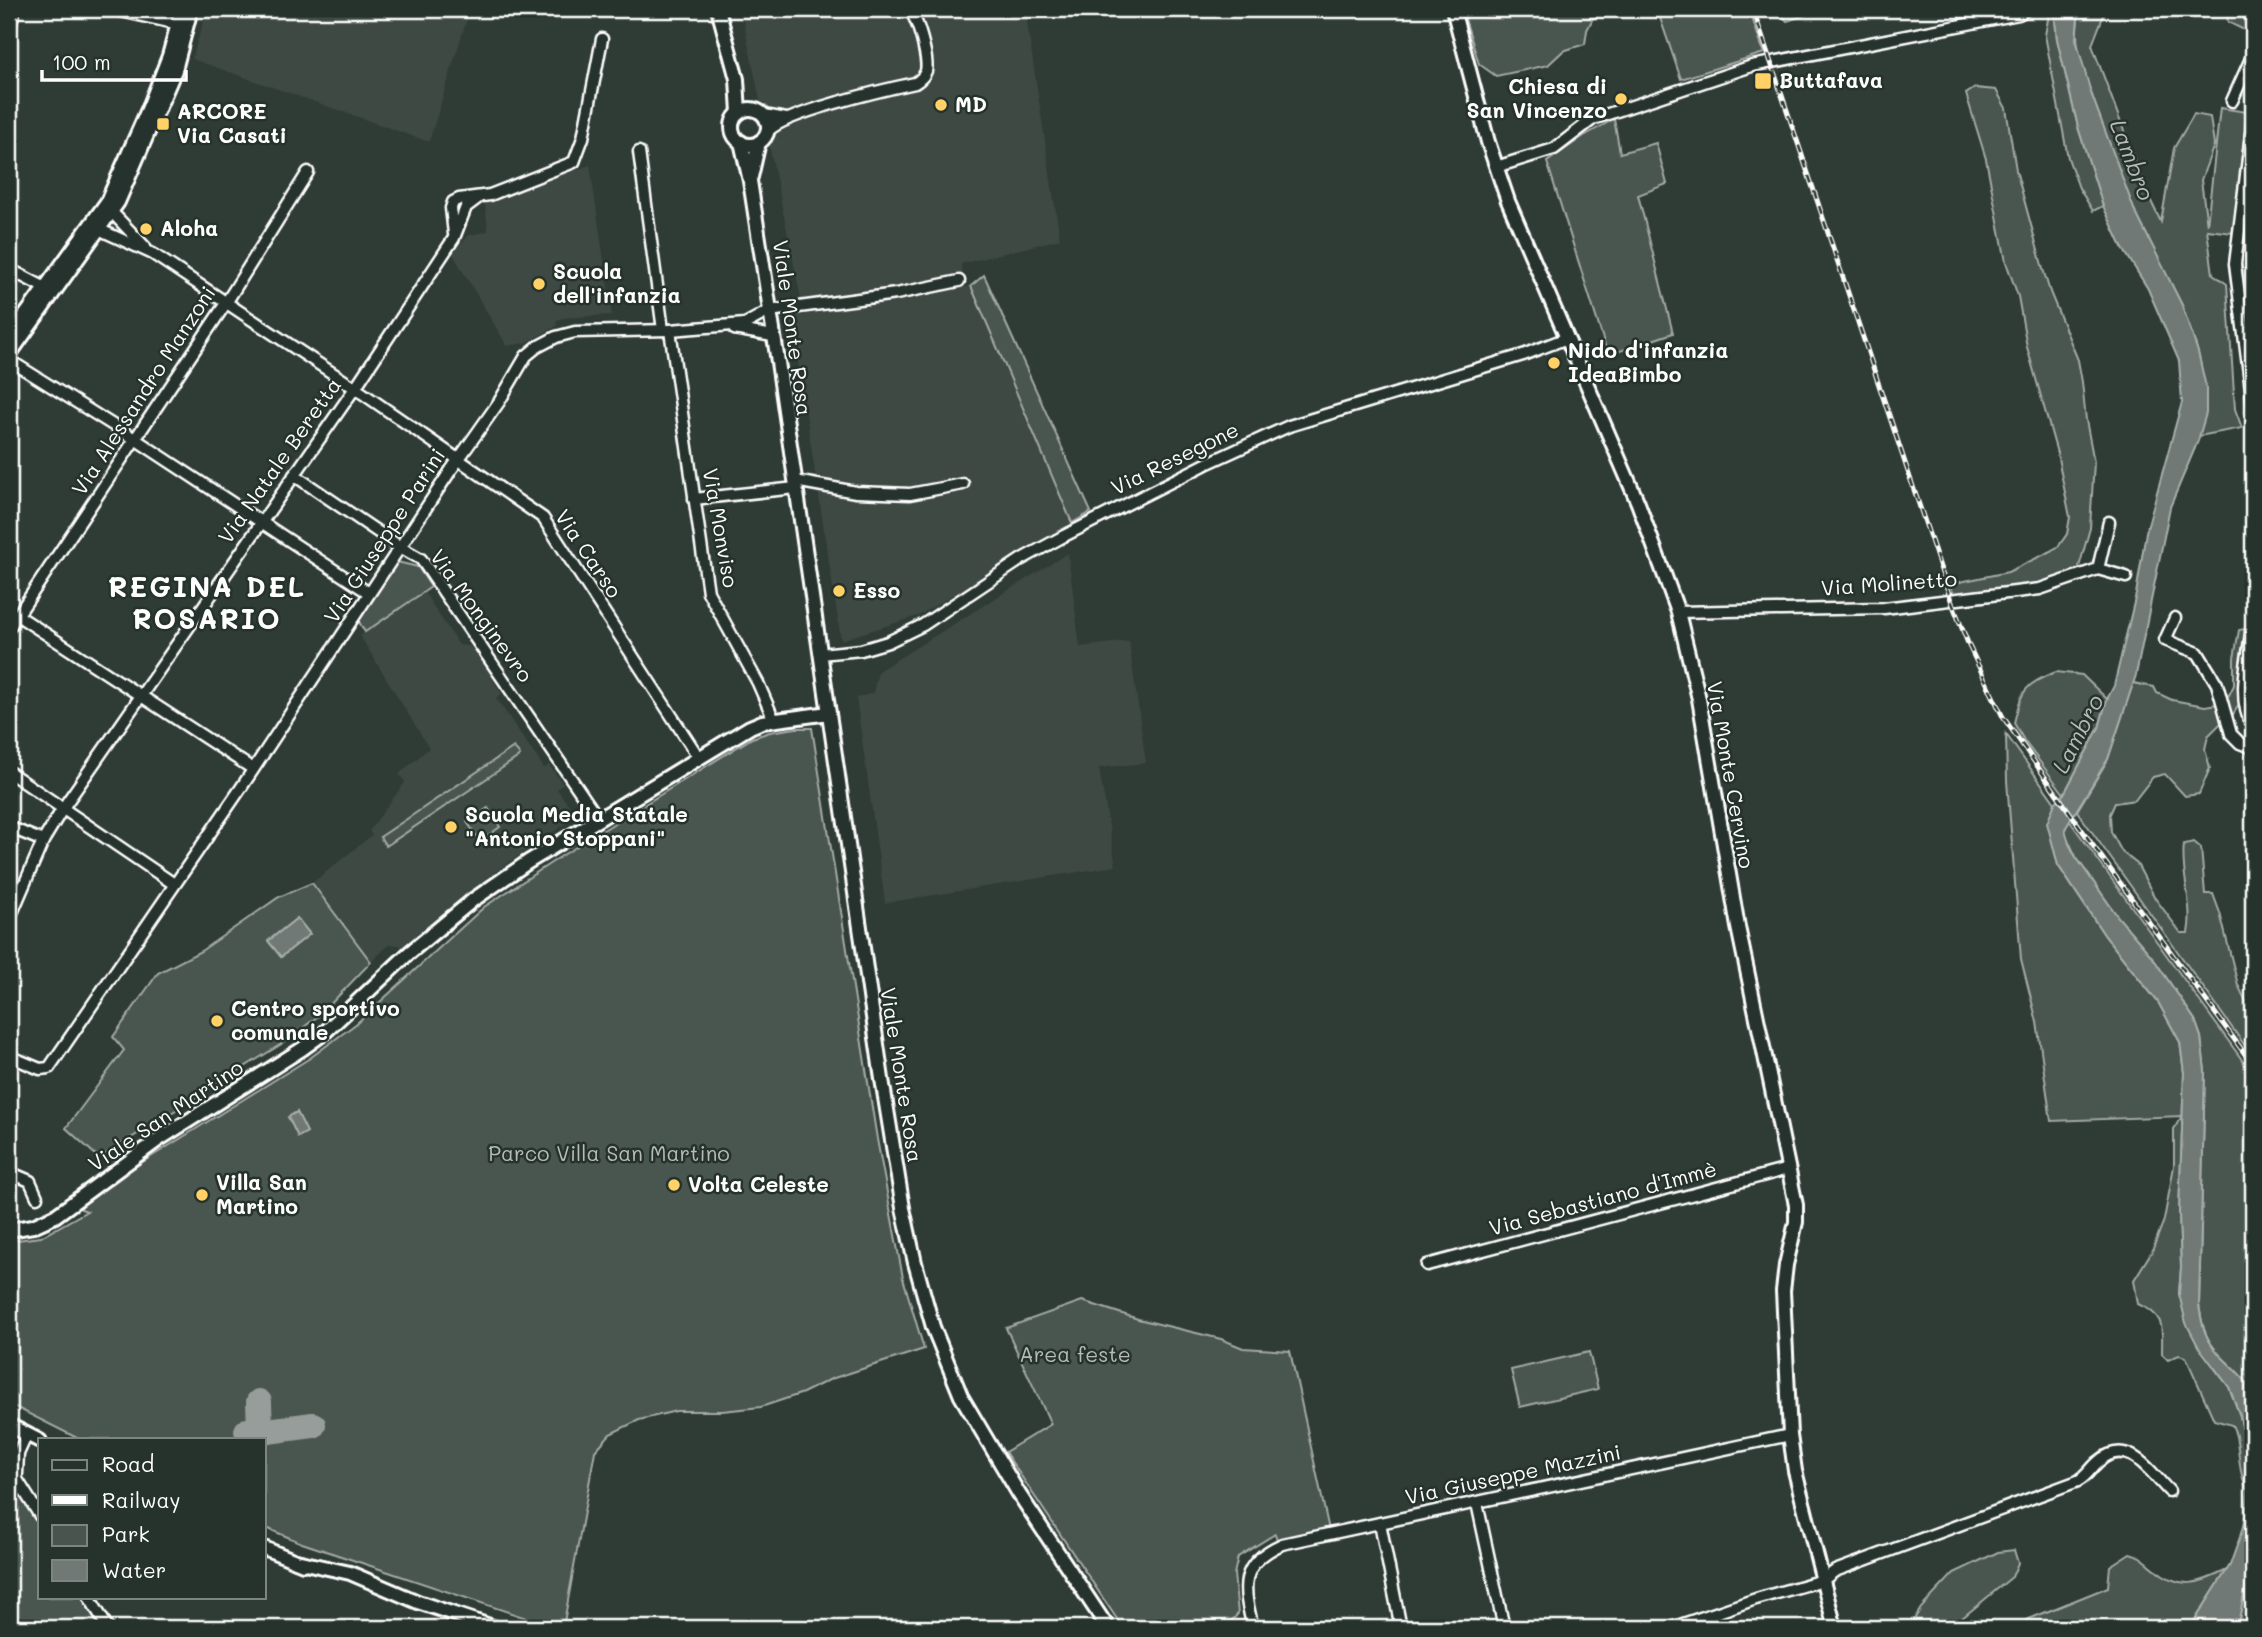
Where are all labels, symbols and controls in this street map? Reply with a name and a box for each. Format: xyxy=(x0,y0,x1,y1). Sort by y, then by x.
scale bar xyxy=(42,38,186,82)
text: 100 m xyxy=(52,48,111,75)
place label: Buttafava xyxy=(1779,66,1883,93)
marker: Buttafava xyxy=(1753,71,1773,91)
place label: Chiesa di San Vincenzo xyxy=(1467,72,1607,123)
place label: MD xyxy=(955,90,987,117)
marker: Chiesa di San Vincenzo xyxy=(1613,91,1629,107)
place label: ARCORE Via Casati xyxy=(177,97,287,148)
marker: MD xyxy=(933,97,949,113)
water label: Lambro xyxy=(2104,115,2162,205)
marker: ARCORE Via Casati xyxy=(155,116,171,132)
place label: Aloha xyxy=(160,214,218,241)
marker: Aloha xyxy=(138,221,154,237)
street label: Viale Monte Rosa xyxy=(768,238,819,417)
place label: Scuola dell'infanzia xyxy=(553,257,681,308)
marker: Scuola dell'infanzia xyxy=(531,276,547,292)
street label: Via Alessandro Manzoni xyxy=(65,280,221,500)
place label: Nido d'infanzia IdeaBimbo xyxy=(1568,336,1729,387)
marker: Nido d'infanzia IdeaBimbo xyxy=(1546,355,1562,371)
street label: Via Natale Beretta xyxy=(211,372,346,548)
street label: Via Resegone xyxy=(1106,415,1243,500)
street label: Via Giuseppe Parini xyxy=(317,443,450,628)
street label: Via Monviso xyxy=(698,466,745,590)
street label: Via Carso xyxy=(550,504,629,603)
street label: Via Monginevro xyxy=(425,543,540,687)
street label: Via Molinetto xyxy=(1820,564,1958,601)
district label: REGINA DEL ROSARIO xyxy=(108,568,306,636)
place label: Esso xyxy=(853,576,901,603)
marker: Esso xyxy=(831,583,847,599)
street label: Via Monte Cervino xyxy=(1702,679,1761,870)
water label: Lambro xyxy=(2045,689,2110,778)
place label: Scuola Media Statale "Antonio Stoppani" xyxy=(465,800,688,851)
marker: Scuola Media Statale "Antonio Stoppani" xyxy=(443,819,459,835)
street label: Viale Monte Rosa xyxy=(875,985,930,1164)
place label: Centro sportivo comunale xyxy=(231,994,400,1045)
marker: Centro sportivo comunale xyxy=(209,1013,225,1029)
street label: Viale San Martino xyxy=(82,1053,248,1177)
park label: Parco Villa San Martino xyxy=(488,1139,730,1166)
street label: Via Sebastiano d'Immè xyxy=(1486,1154,1719,1241)
place label: Villa San Martino xyxy=(216,1168,307,1219)
place label: Volta Celeste xyxy=(688,1170,829,1197)
marker: Volta Celeste xyxy=(666,1177,682,1193)
marker: Villa San Martino xyxy=(194,1187,210,1203)
park label: Area feste xyxy=(1019,1340,1131,1367)
street label: Via Giuseppe Mazzini xyxy=(1402,1437,1623,1510)
legend xyxy=(38,1438,266,1598)
text: Road xyxy=(102,1450,154,1477)
text: Railway xyxy=(102,1486,181,1513)
text: Park xyxy=(102,1520,150,1547)
text: Water xyxy=(102,1556,166,1583)

